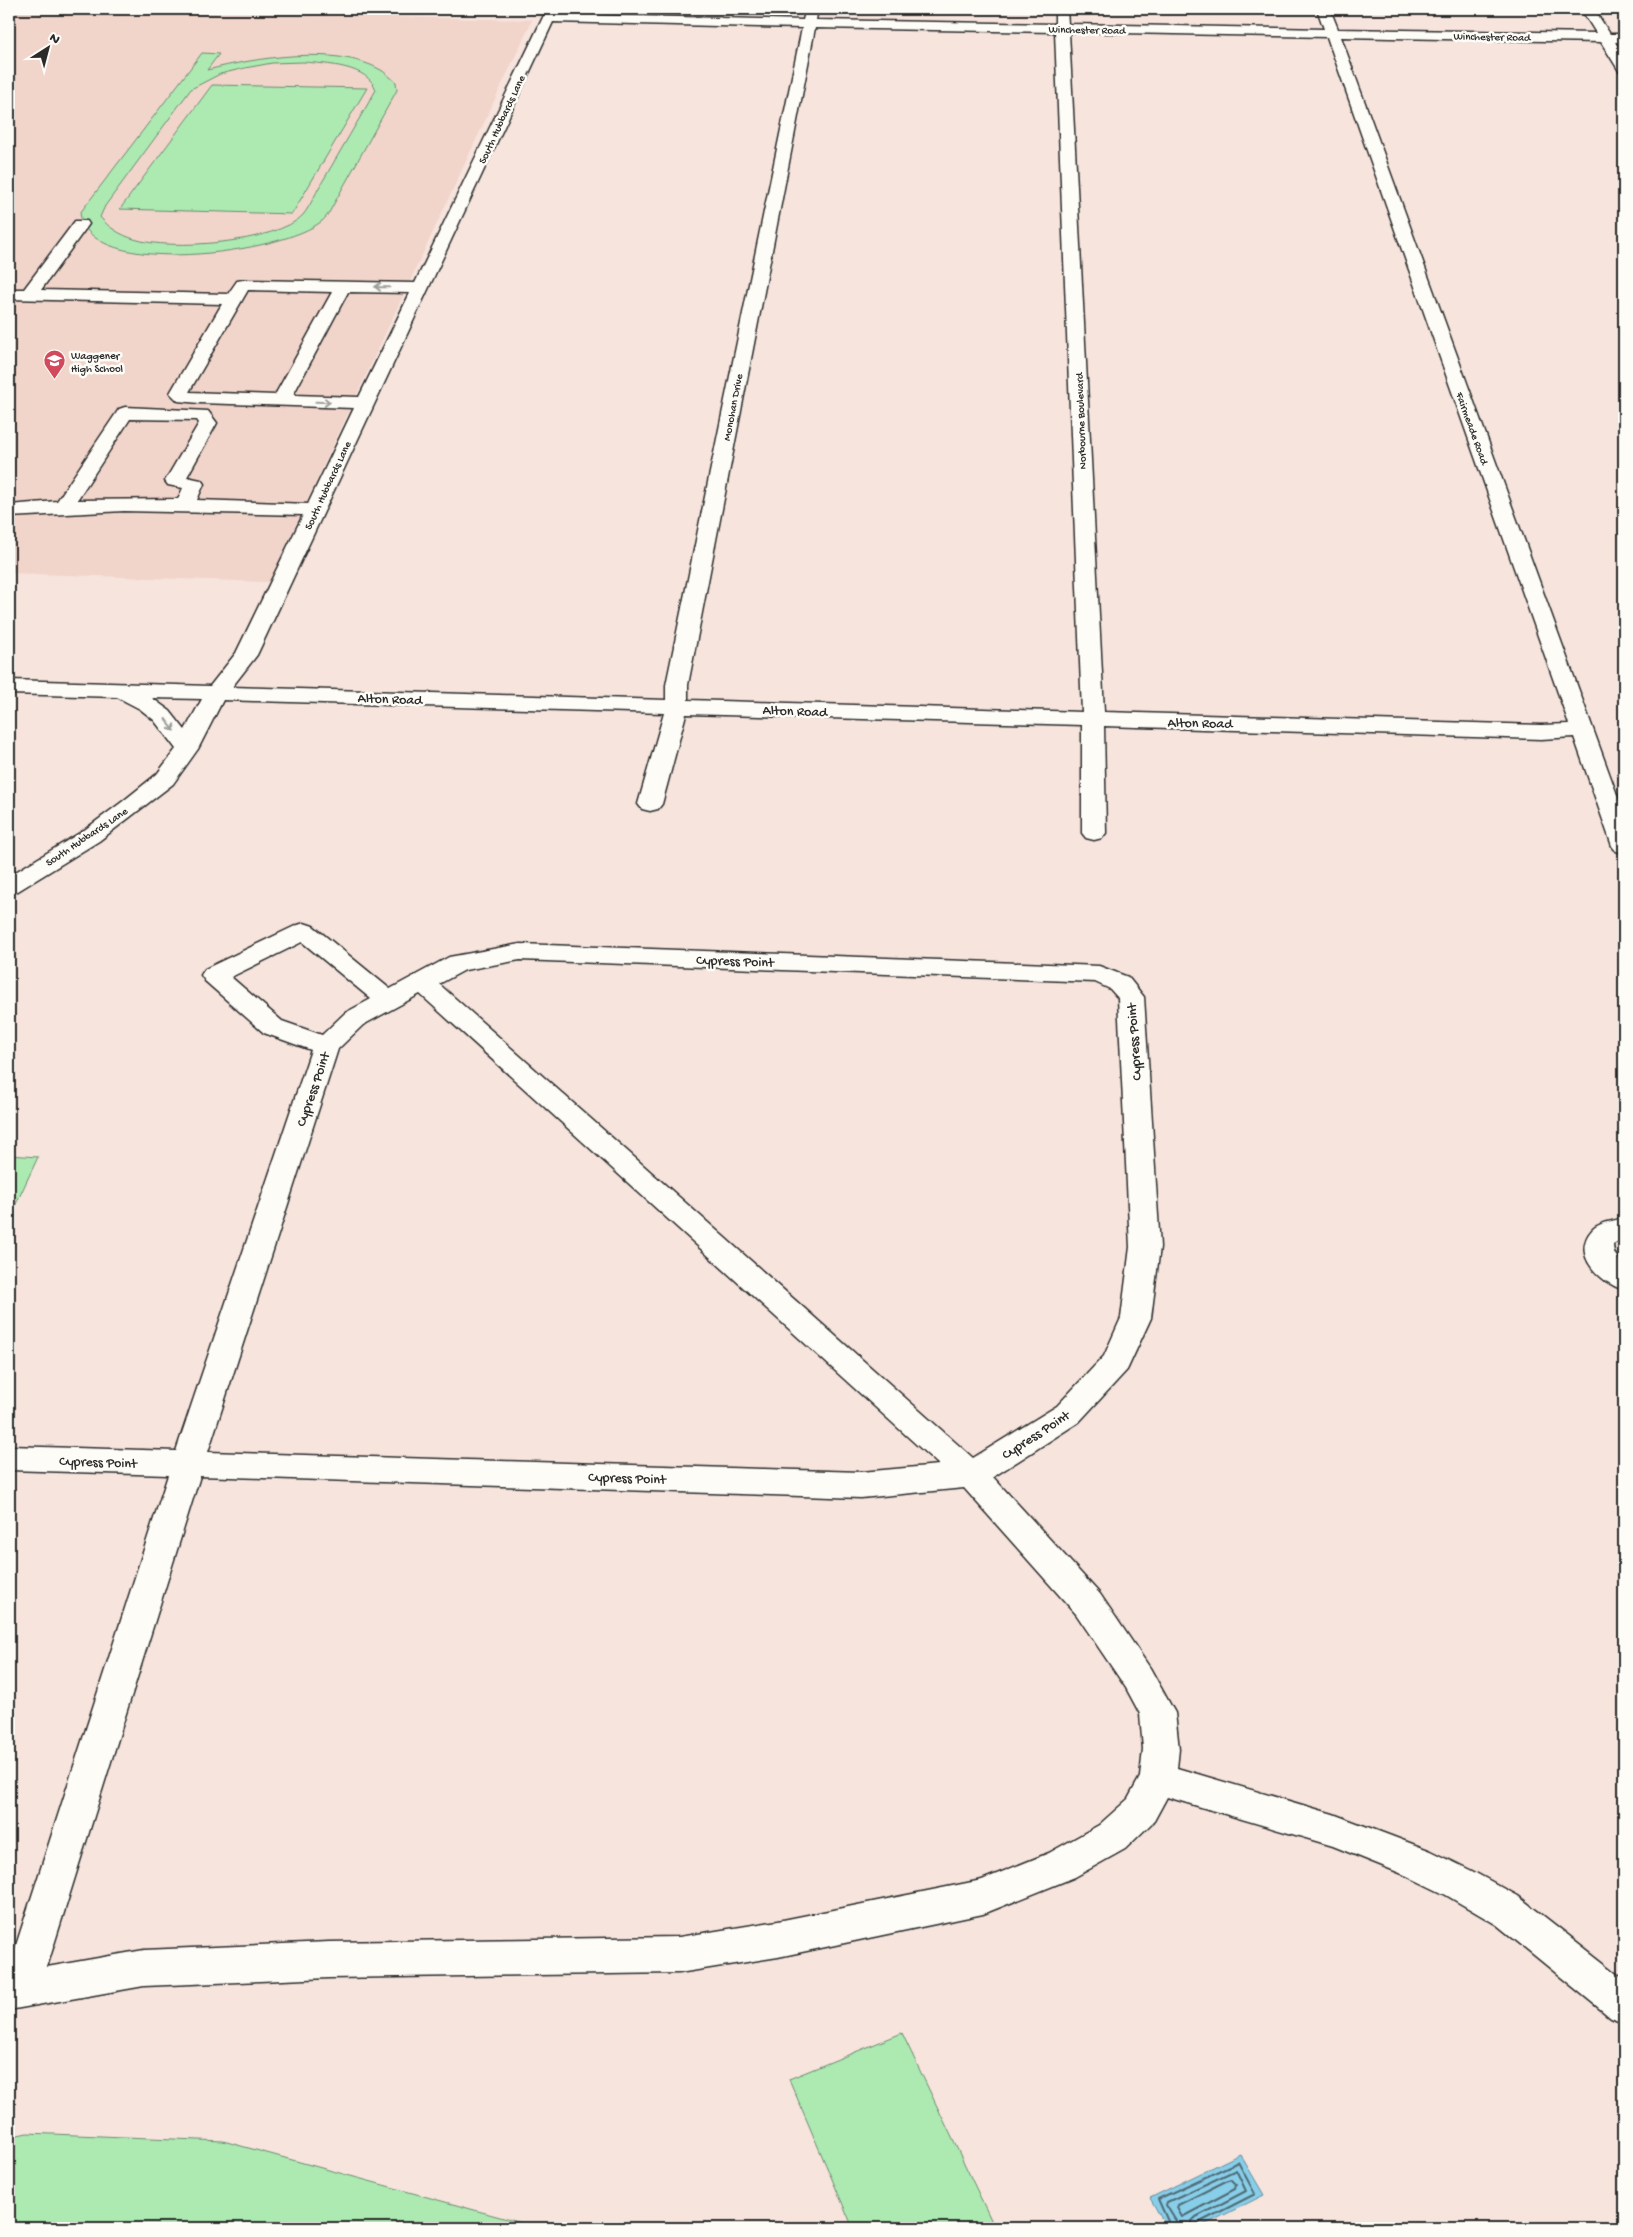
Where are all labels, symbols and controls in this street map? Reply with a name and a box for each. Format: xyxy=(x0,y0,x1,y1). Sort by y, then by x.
north arrow xyxy=(22,22,72,72)
street label: Winchester Road xyxy=(1048,24,1127,38)
text: N xyxy=(45,30,63,49)
street label: Winchester Road xyxy=(1453,31,1532,45)
street label: South Hubbards Lane xyxy=(477,73,529,166)
one-way arrow xyxy=(374,282,390,292)
school or university icon: Waggener High School xyxy=(43,349,67,380)
place label: Waggener High School xyxy=(71,351,124,376)
street label: Norbourne Boulevard xyxy=(1074,371,1090,469)
street label: Monohan Drive xyxy=(722,373,746,442)
street label: Fairmeade Road xyxy=(1452,390,1490,468)
one-way arrow xyxy=(315,397,331,406)
street label: South Hubbards Lane xyxy=(303,439,355,532)
street label: Alton Road xyxy=(357,691,424,710)
street label: Alton Road xyxy=(762,703,829,722)
street label: Alton Road xyxy=(1167,715,1234,734)
one-way arrow xyxy=(165,718,175,732)
street label: South Hubbards Lane xyxy=(44,806,131,870)
street label: Cypress Point xyxy=(696,953,775,972)
street label: Cypress Point xyxy=(1124,1001,1147,1081)
street label: Cypress Point xyxy=(294,1049,335,1129)
street label: Cypress Point xyxy=(999,1407,1075,1464)
street label: Cypress Point xyxy=(59,1454,138,1473)
street label: Cypress Point xyxy=(588,1470,667,1489)

